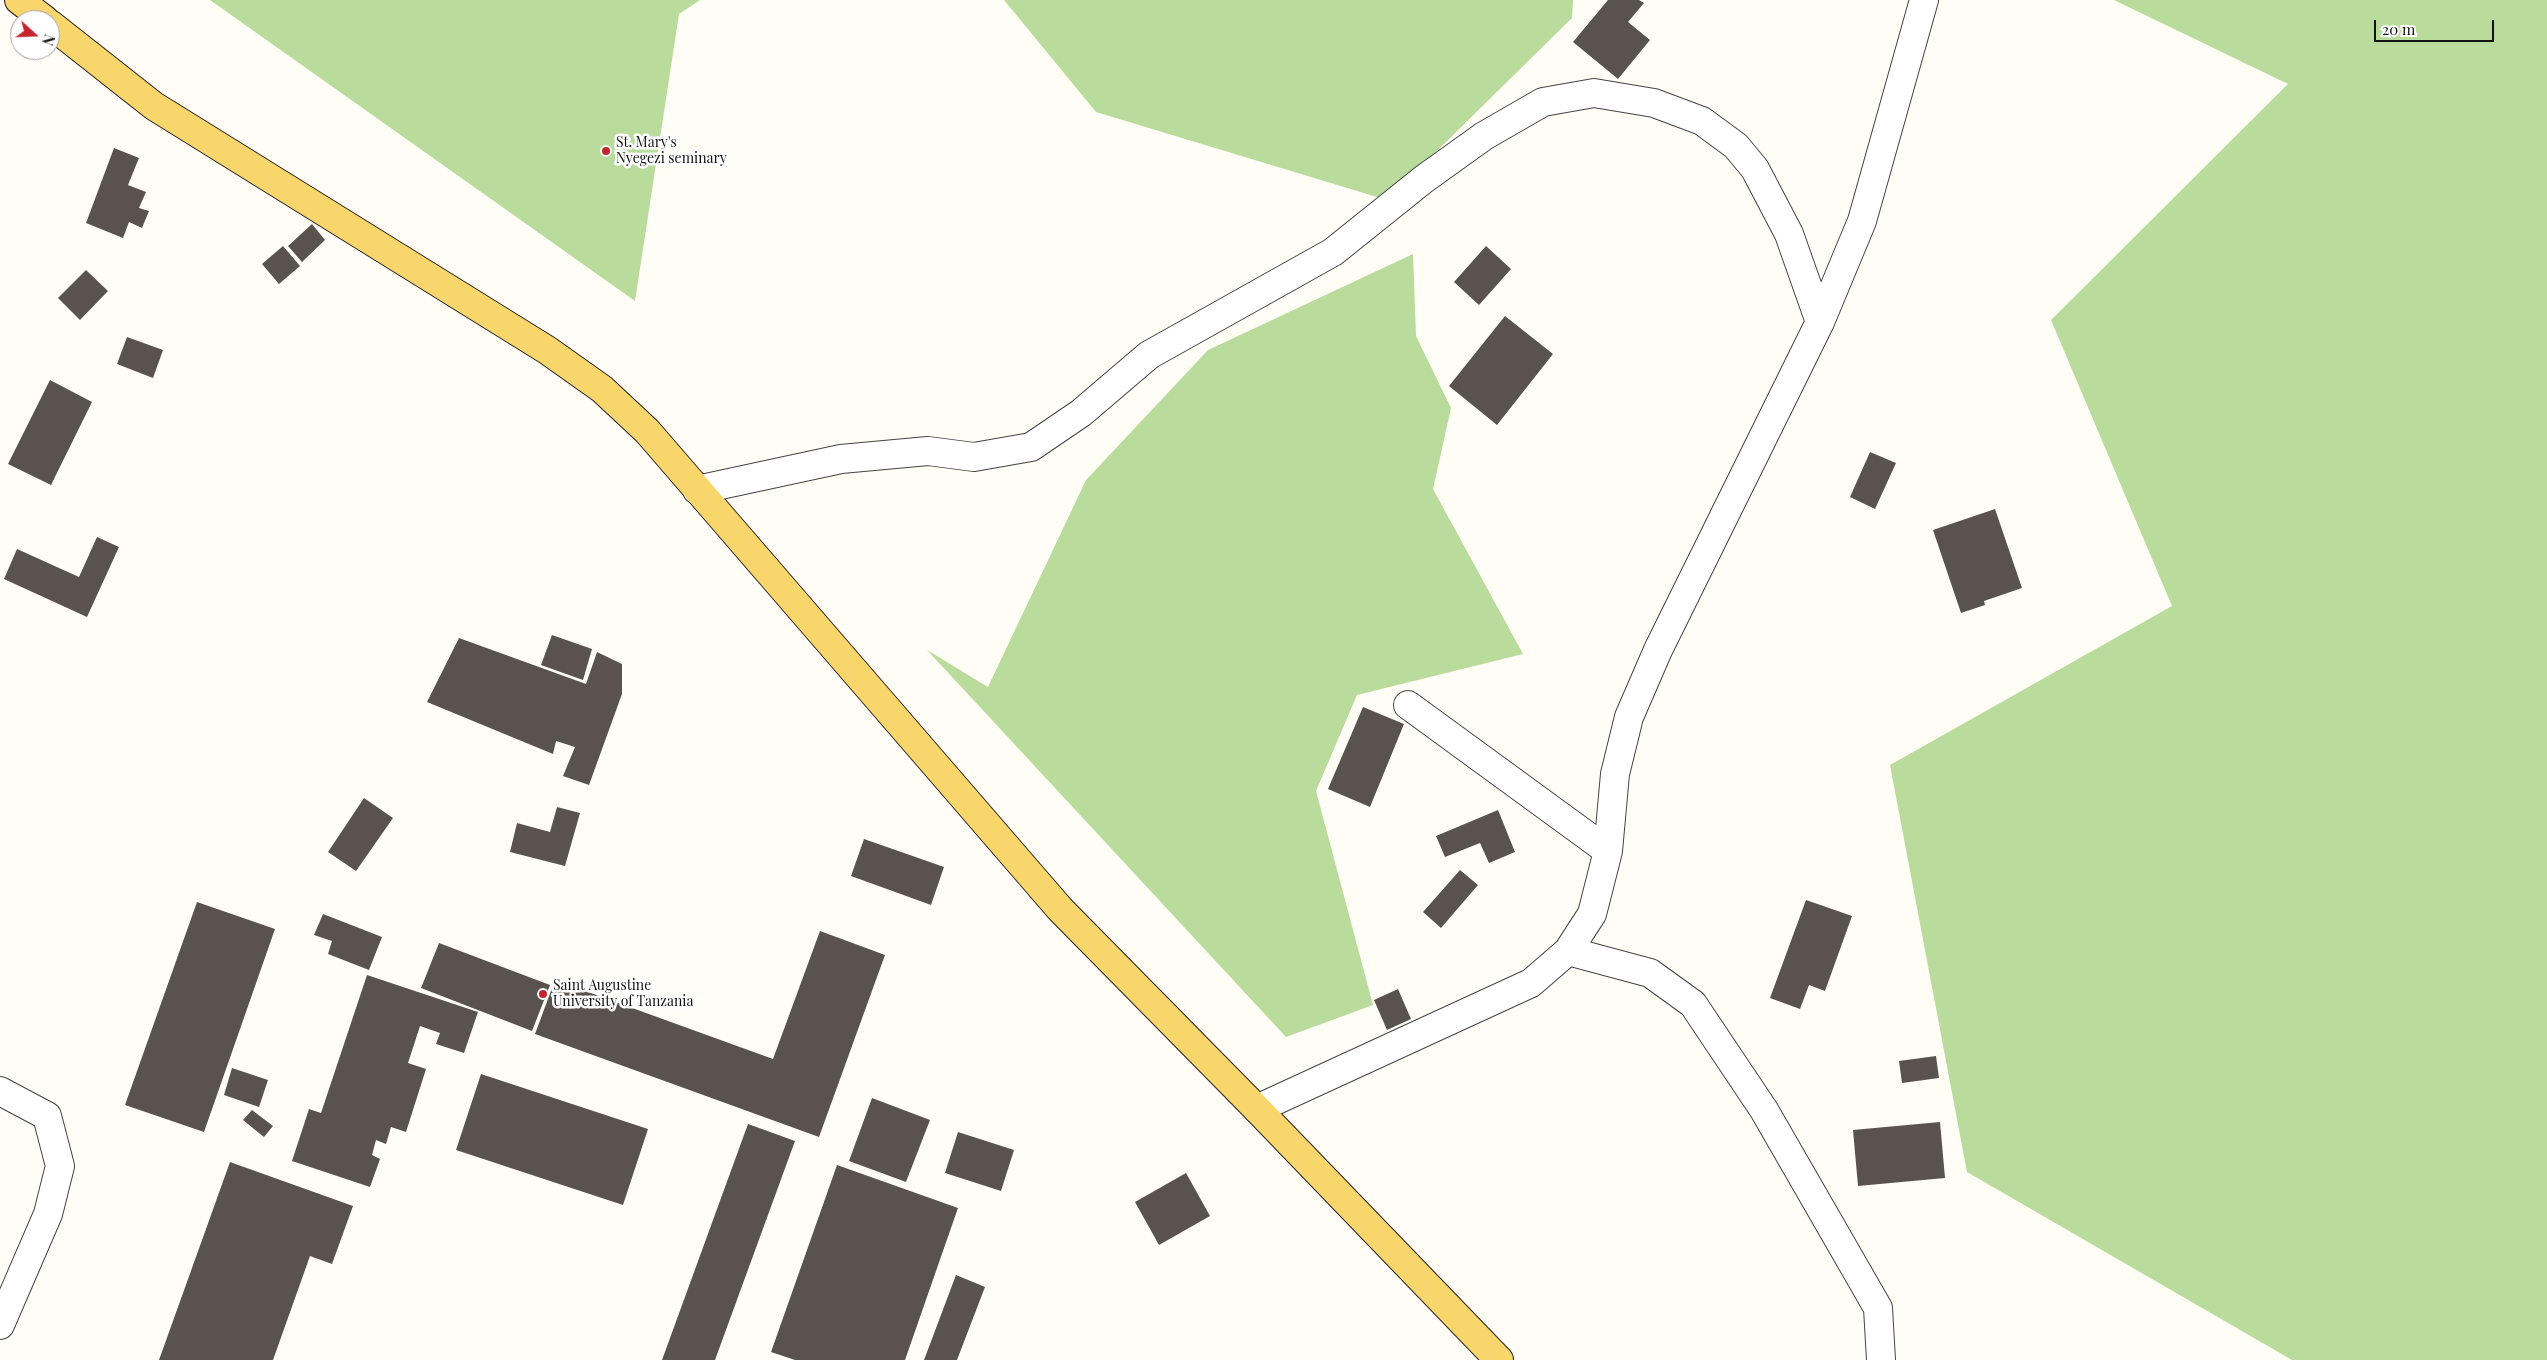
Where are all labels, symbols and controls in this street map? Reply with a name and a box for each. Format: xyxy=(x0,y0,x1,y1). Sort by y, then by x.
north arrow xyxy=(10,10,60,60)
scale bar xyxy=(2377,10,2497,42)
text: 20 m xyxy=(2382,19,2415,39)
text: N xyxy=(38,32,59,48)
place label: St. Mary's Nyegezi seminary xyxy=(616,135,727,168)
marker: St. Mary's Nyegezi seminary xyxy=(600,145,612,157)
place label: Saint Augustine University of Tanzania xyxy=(553,978,693,1010)
marker: Saint Augustine University of Tanzania xyxy=(537,988,549,1000)

